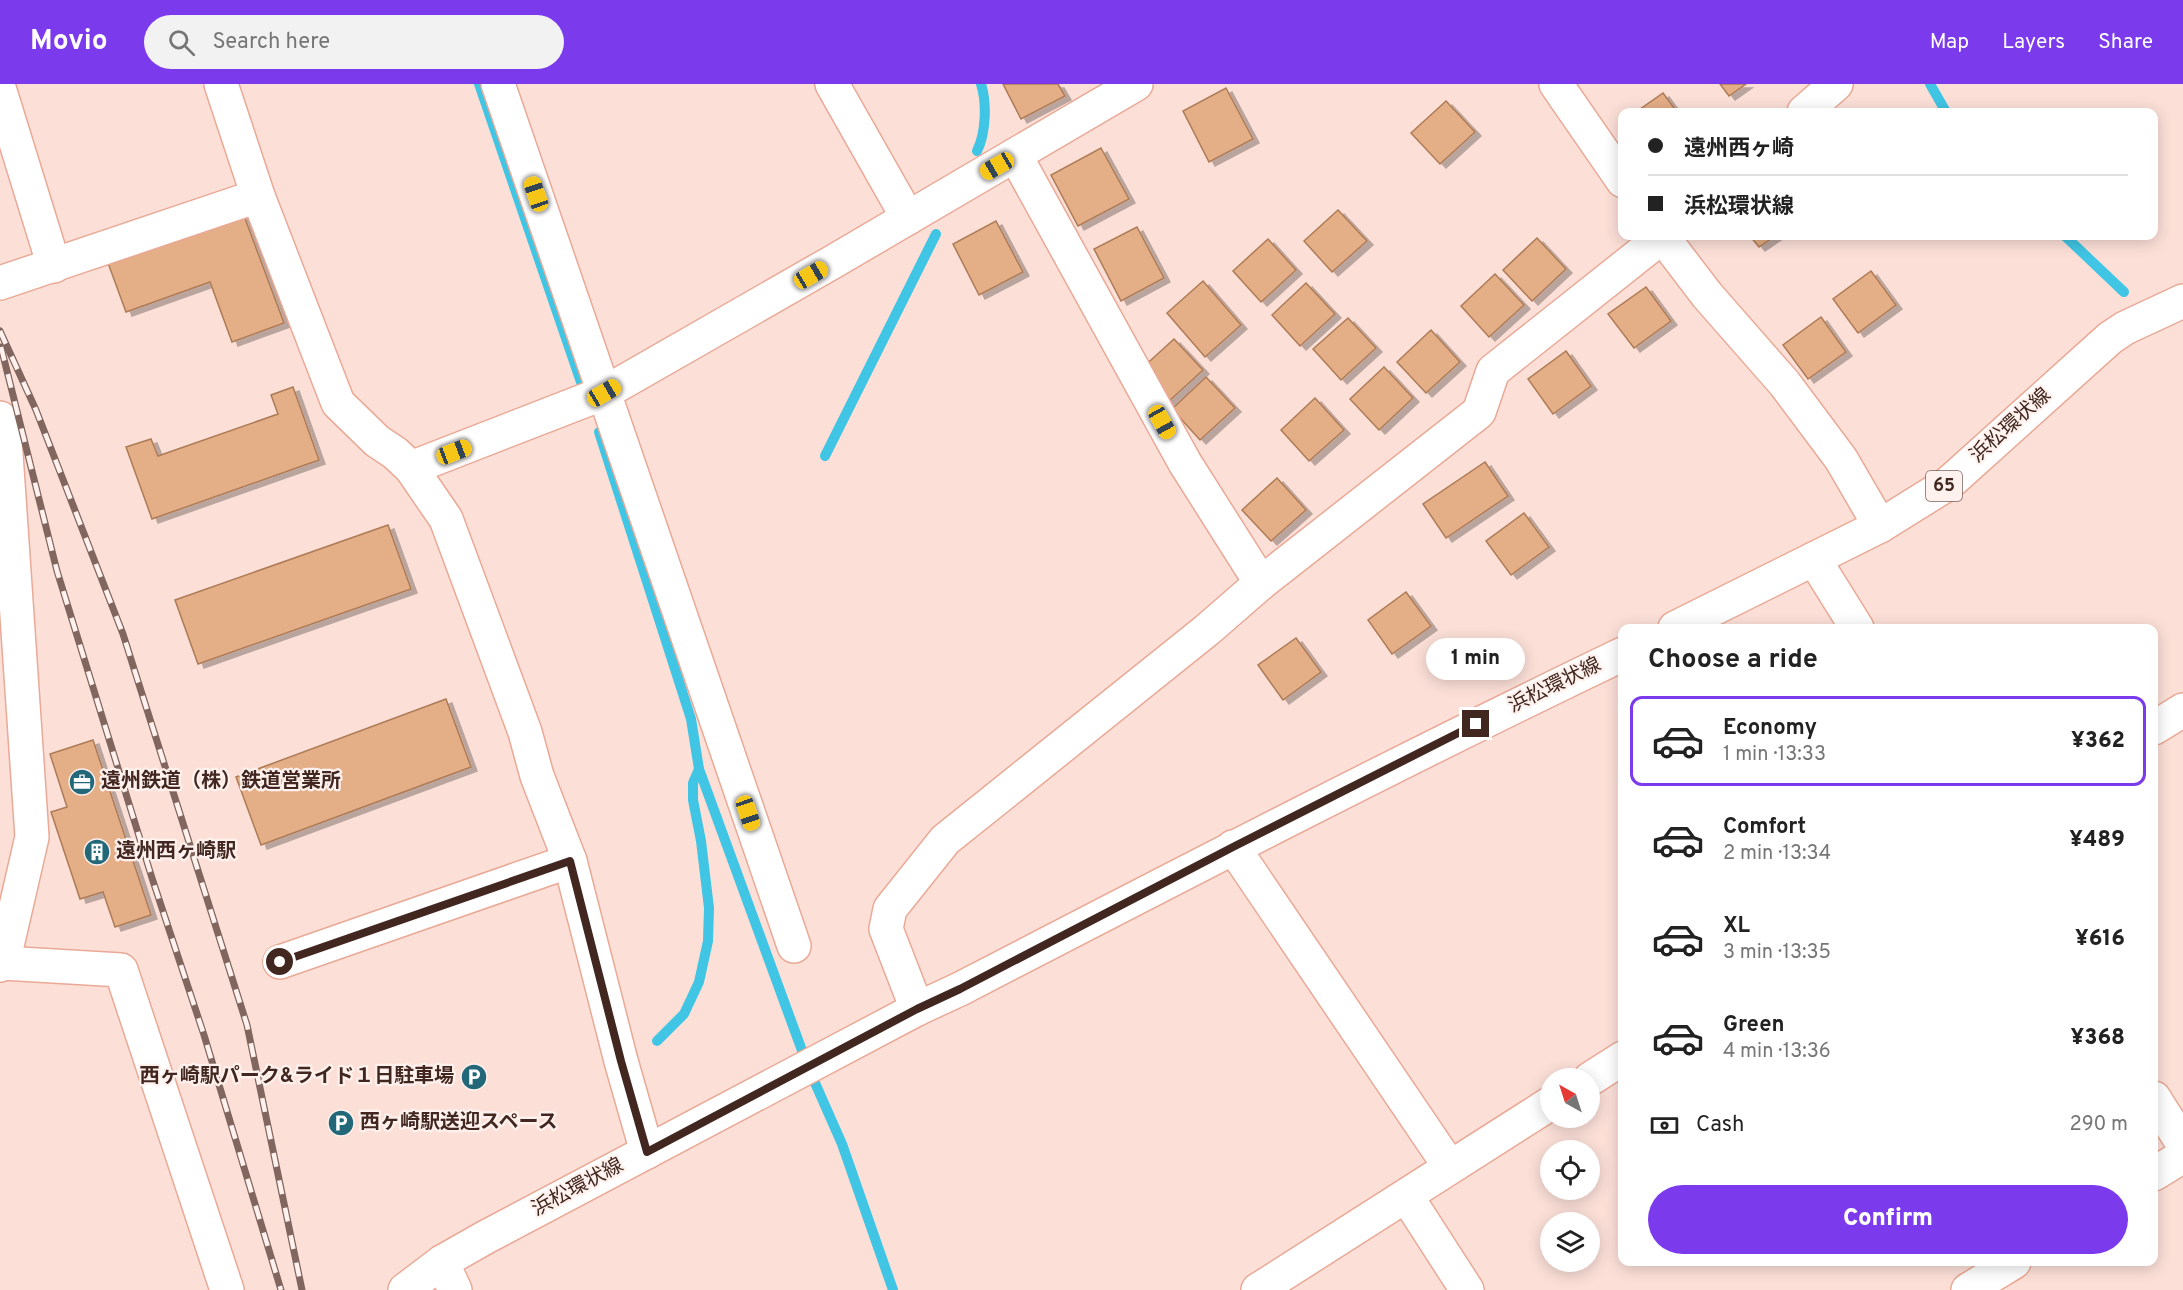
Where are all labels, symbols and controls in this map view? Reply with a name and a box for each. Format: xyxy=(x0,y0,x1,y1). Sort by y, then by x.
search box xyxy=(144,15,564,69)
text: Movio xyxy=(30,24,108,60)
icon: search xyxy=(165,26,198,59)
text: Search here xyxy=(213,29,330,56)
text: Map xyxy=(1930,29,1969,56)
text: Layers xyxy=(2002,29,2065,56)
text: Share xyxy=(2098,29,2153,56)
text: 遠州西ヶ崎 xyxy=(1684,136,1794,163)
car xyxy=(977,149,1017,183)
car xyxy=(522,174,550,214)
text: 浜松環状線 xyxy=(1684,194,1794,221)
car xyxy=(791,258,831,292)
car xyxy=(584,376,624,410)
street label: 浜松環状線 xyxy=(1965,383,2057,469)
car xyxy=(1145,402,1179,442)
car xyxy=(434,437,474,467)
road number: 65 xyxy=(1926,471,1962,501)
callout: 1 min xyxy=(1426,637,1526,679)
text: Choose a ride xyxy=(1648,643,1818,677)
text: 1 min xyxy=(1451,646,1500,672)
street label: 浜松環状線 xyxy=(1504,652,1606,720)
route end xyxy=(1462,710,1489,737)
icon: car xyxy=(1651,714,1705,768)
text: Economy xyxy=(1723,715,1817,742)
text: ¥362 xyxy=(2071,728,2125,755)
text: 1 min · 13:33 xyxy=(1723,742,1826,768)
office icon: 遠州鉄道（株）鉄道営業所 xyxy=(67,767,97,797)
place label: 遠州鉄道（株）鉄道営業所 xyxy=(101,769,341,795)
car xyxy=(734,793,762,833)
icon: car xyxy=(1651,813,1705,867)
text: Comfort xyxy=(1723,814,1806,841)
text: ¥489 xyxy=(2069,827,2125,854)
building icon: 遠州西ヶ崎駅 xyxy=(82,837,112,867)
place label: 遠州西ヶ崎駅 xyxy=(116,839,236,865)
text: 2 min · 13:34 xyxy=(1723,841,1831,867)
icon: car xyxy=(1651,912,1705,966)
text: XL xyxy=(1723,913,1750,940)
text: ¥616 xyxy=(2075,926,2125,953)
text: 3 min · 13:35 xyxy=(1723,940,1831,966)
route start xyxy=(266,948,293,975)
icon: car xyxy=(1651,1011,1705,1065)
text: Green xyxy=(1723,1012,1785,1039)
text: ¥368 xyxy=(2071,1025,2125,1052)
text: 4 min · 13:36 xyxy=(1723,1039,1831,1065)
parking icon: 西ヶ崎駅パーク&ライド１日駐車場 xyxy=(459,1062,489,1092)
place label: 西ヶ崎駅パーク&ライド１日駐車場 xyxy=(140,1064,454,1090)
north arrow xyxy=(1540,1068,1600,1128)
map controls xyxy=(1540,1068,1600,1272)
parking icon: 西ヶ崎駅送迎スペース xyxy=(326,1108,356,1138)
icon: cash xyxy=(1648,1109,1681,1142)
place label: 西ヶ崎駅送迎スペース xyxy=(360,1110,558,1136)
text: Cash xyxy=(1696,1112,1745,1139)
text: 290 m xyxy=(2070,1112,2128,1138)
button: locate xyxy=(1540,1140,1600,1200)
street label: 浜松環状線 xyxy=(528,1153,628,1223)
button: Confirm xyxy=(1648,1185,2128,1254)
button: layers xyxy=(1540,1212,1600,1272)

